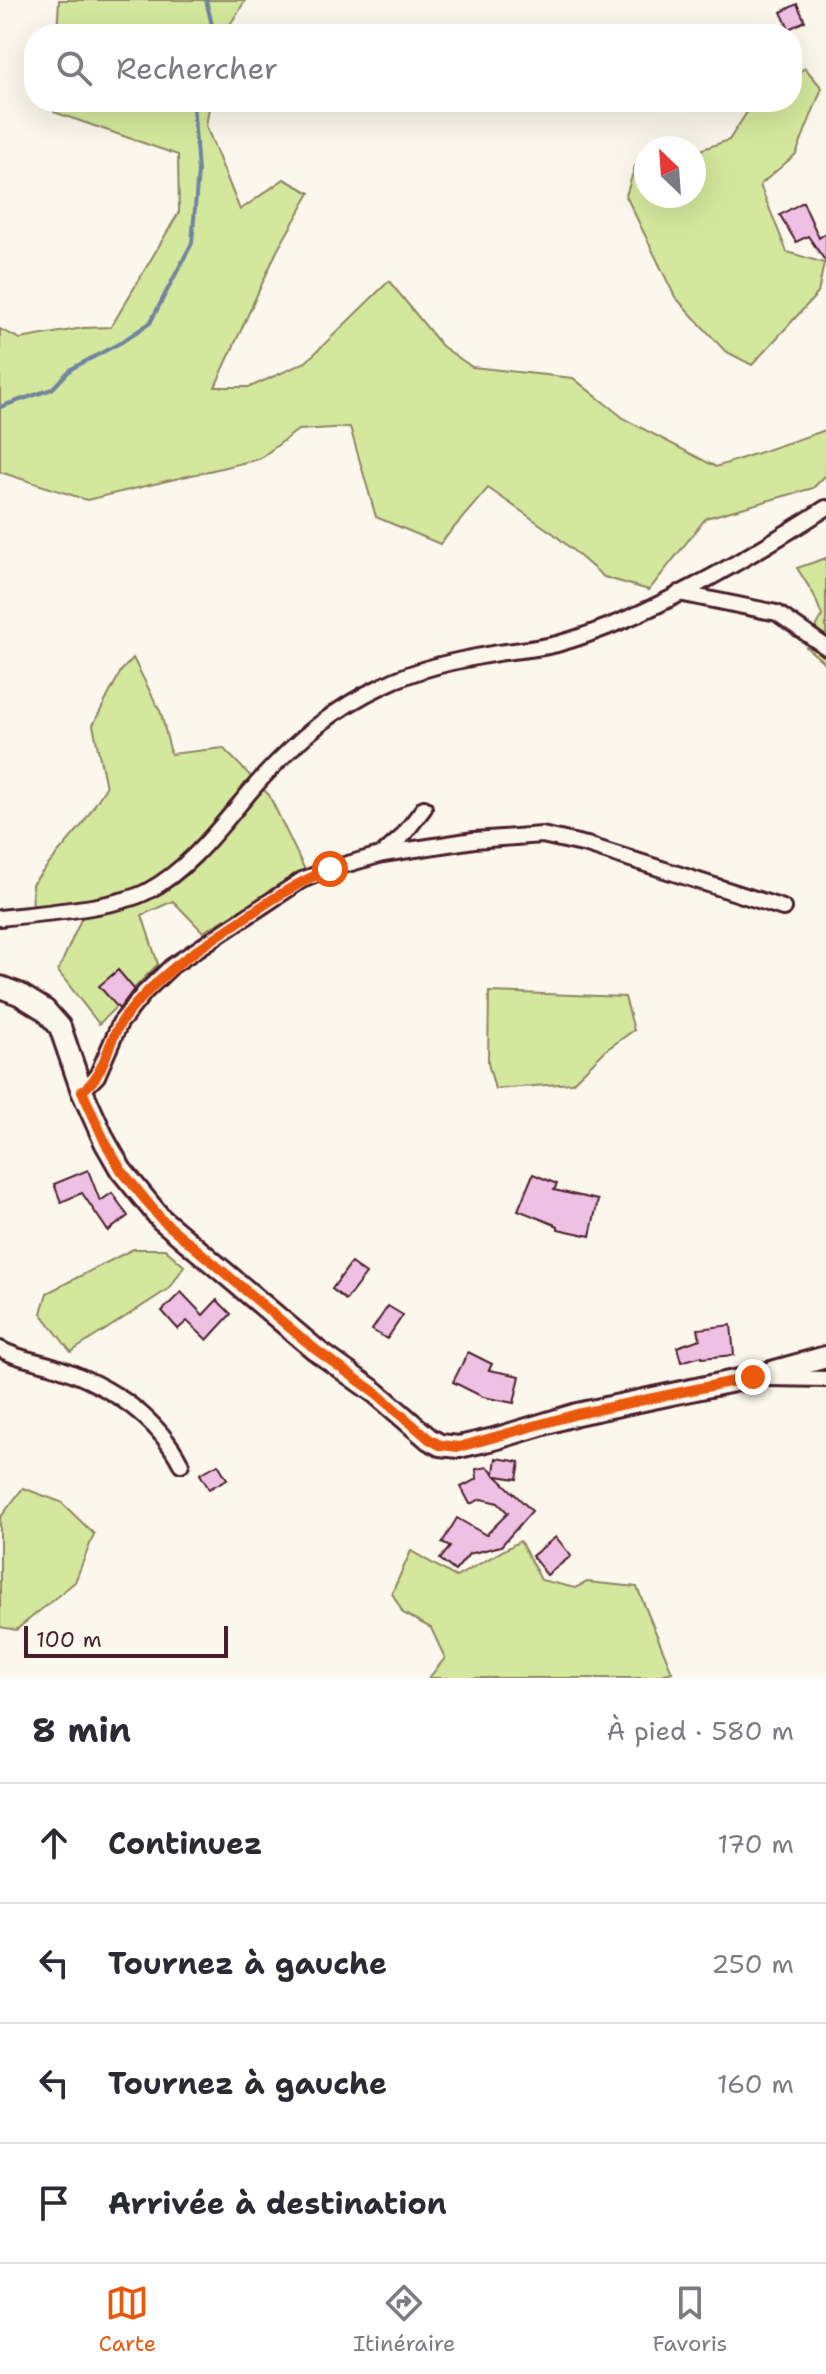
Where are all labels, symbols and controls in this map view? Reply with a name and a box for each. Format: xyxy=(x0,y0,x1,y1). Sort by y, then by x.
search box xyxy=(24,24,802,112)
icon: search xyxy=(52,46,96,90)
text: Rechercher xyxy=(116,48,278,89)
north arrow xyxy=(634,136,706,208)
route start xyxy=(312,851,348,887)
route end xyxy=(735,1359,771,1395)
scale bar xyxy=(24,1622,228,1658)
text: 100 m xyxy=(36,1625,102,1654)
text: 8 min xyxy=(32,1707,131,1753)
text: À pied · 580 m xyxy=(606,1713,794,1748)
icon: ahead xyxy=(32,1821,76,1865)
text: Continuez xyxy=(108,1823,263,1864)
text: 170 m xyxy=(717,1826,794,1861)
icon: left xyxy=(32,1941,76,1985)
text: Tournez à gauche xyxy=(108,1943,387,1984)
text: 250 m xyxy=(711,1946,794,1981)
icon: left xyxy=(32,2061,76,2105)
text: Tournez à gauche xyxy=(108,2063,387,2104)
text: 160 m xyxy=(717,2066,794,2101)
icon: arrive xyxy=(32,2181,76,2225)
text: Arrivée à destination xyxy=(108,2183,447,2224)
tab: Carte xyxy=(98,2281,156,2358)
tab: Itinéraire xyxy=(353,2281,455,2358)
tab: Favoris xyxy=(652,2281,727,2358)

